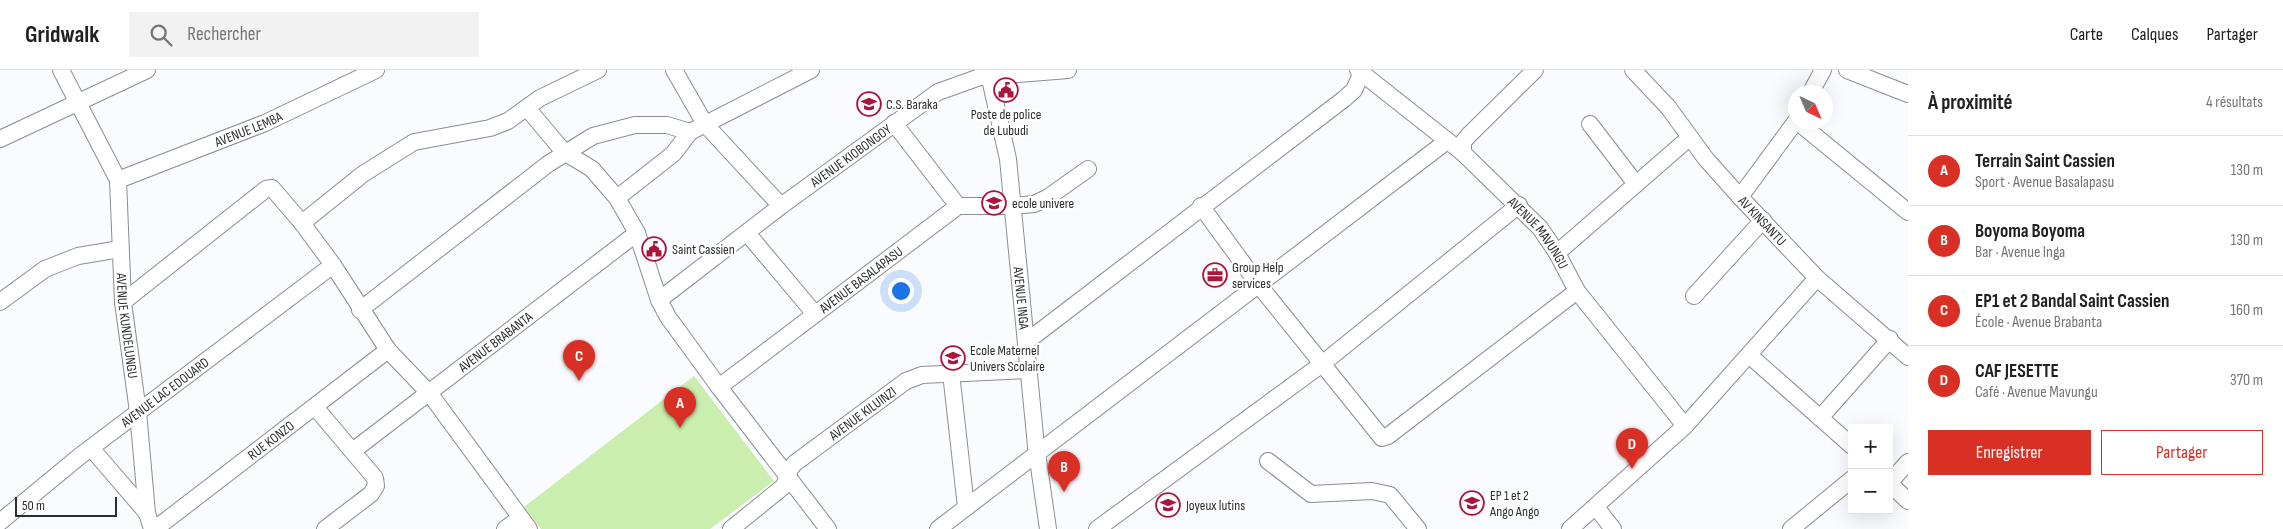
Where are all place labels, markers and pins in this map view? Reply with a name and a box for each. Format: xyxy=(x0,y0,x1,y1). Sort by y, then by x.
public building icon: Poste de police de Lubudi xyxy=(993,77,1019,103)
school or university icon: C.S. Baraka xyxy=(856,91,882,117)
place label: C.S. Baraka xyxy=(886,96,938,113)
place label: Poste de police de Lubudi xyxy=(971,106,1041,139)
school or university icon: ecole univere xyxy=(981,190,1007,216)
place label: ecole univere xyxy=(1012,195,1074,212)
public building icon: Saint Cassien xyxy=(641,236,667,262)
place label: Saint Cassien xyxy=(672,241,735,258)
place label: Group Help services xyxy=(1232,259,1284,292)
office icon: Group Help services xyxy=(1202,262,1228,288)
pin: C xyxy=(563,340,595,381)
place label: Ecole Maternel Univers Scolaire xyxy=(970,342,1045,375)
school or university icon: Ecole Maternel Univers Scolaire xyxy=(940,345,966,371)
pin: A xyxy=(664,387,696,428)
pin: D xyxy=(1616,428,1648,469)
pin: B xyxy=(1048,451,1080,492)
place label: EP 1 et 2 Ango Ango xyxy=(1489,487,1540,520)
school or university icon: EP 1 et 2 Ango Ango xyxy=(1459,490,1485,516)
school or university icon: Joyeux lutins xyxy=(1155,492,1181,518)
place label: Joyeux lutins xyxy=(1185,497,1245,514)

